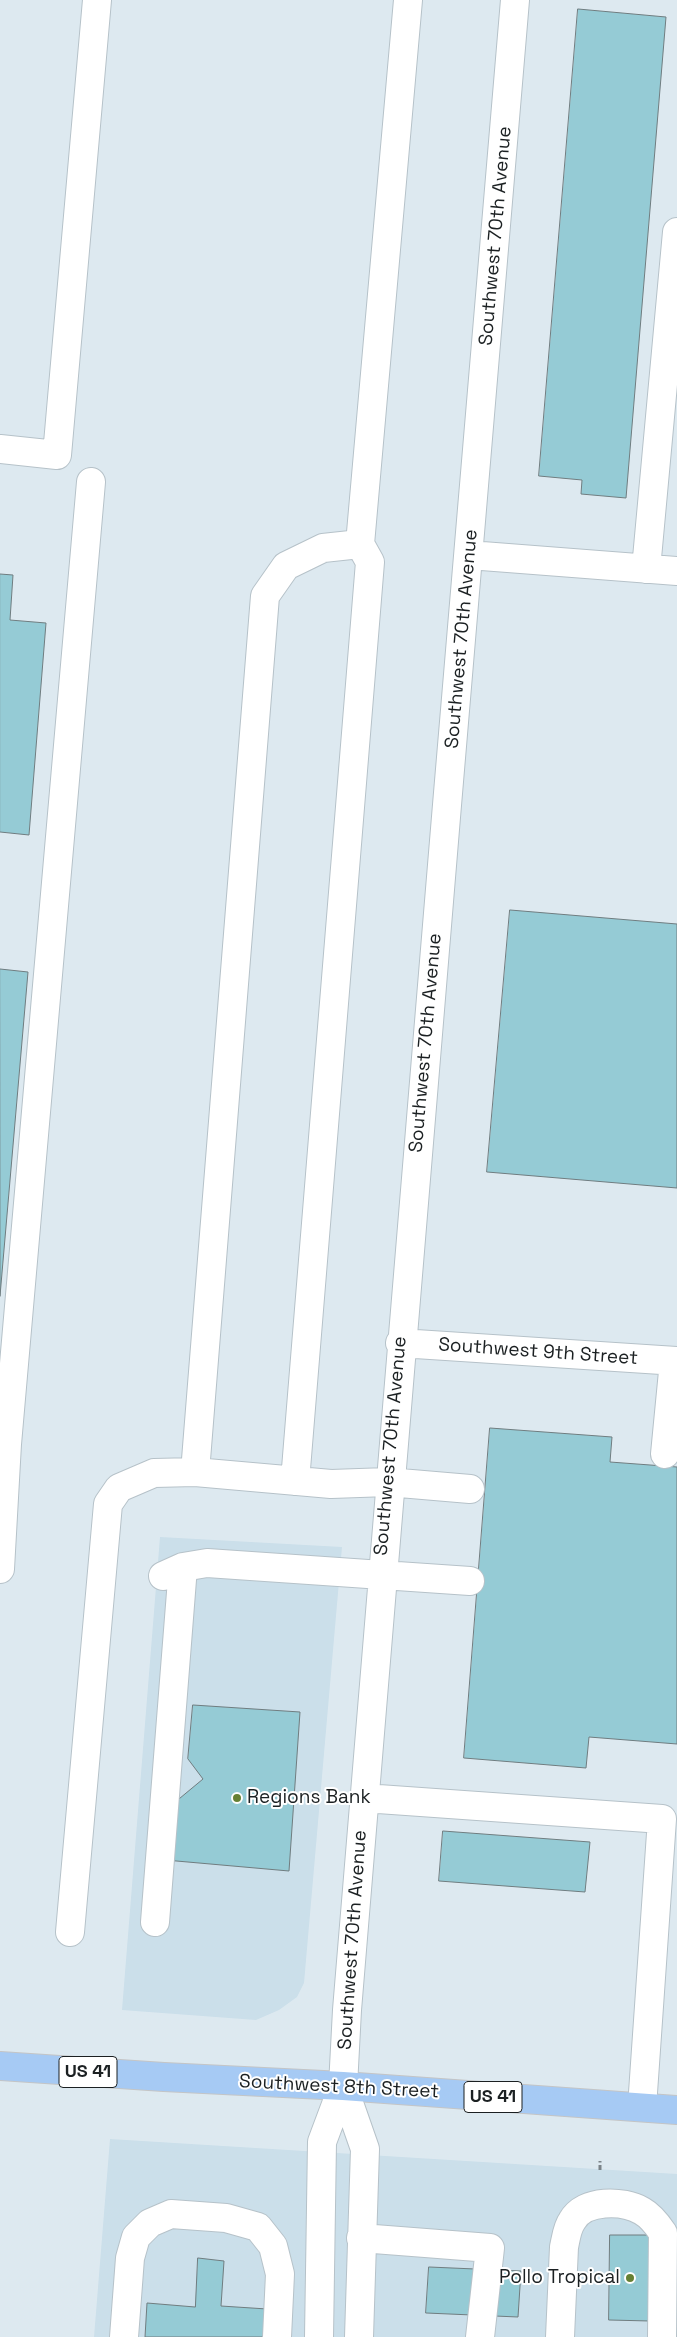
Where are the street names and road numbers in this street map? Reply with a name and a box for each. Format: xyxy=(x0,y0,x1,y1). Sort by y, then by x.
street label: Southwest 70th Avenue xyxy=(475,125,517,347)
street label: Southwest 70th Avenue xyxy=(441,528,483,750)
street label: Southwest 70th Avenue xyxy=(405,932,447,1154)
street label: Southwest 9th Street xyxy=(437,1334,639,1370)
street label: Southwest 70th Avenue xyxy=(370,1335,412,1557)
street label: Southwest 70th Avenue xyxy=(334,1829,372,2051)
road number: US 41 xyxy=(59,2056,117,2088)
street label: Southwest 8th Street xyxy=(238,2070,440,2104)
road number: US 41 xyxy=(464,2082,522,2112)

